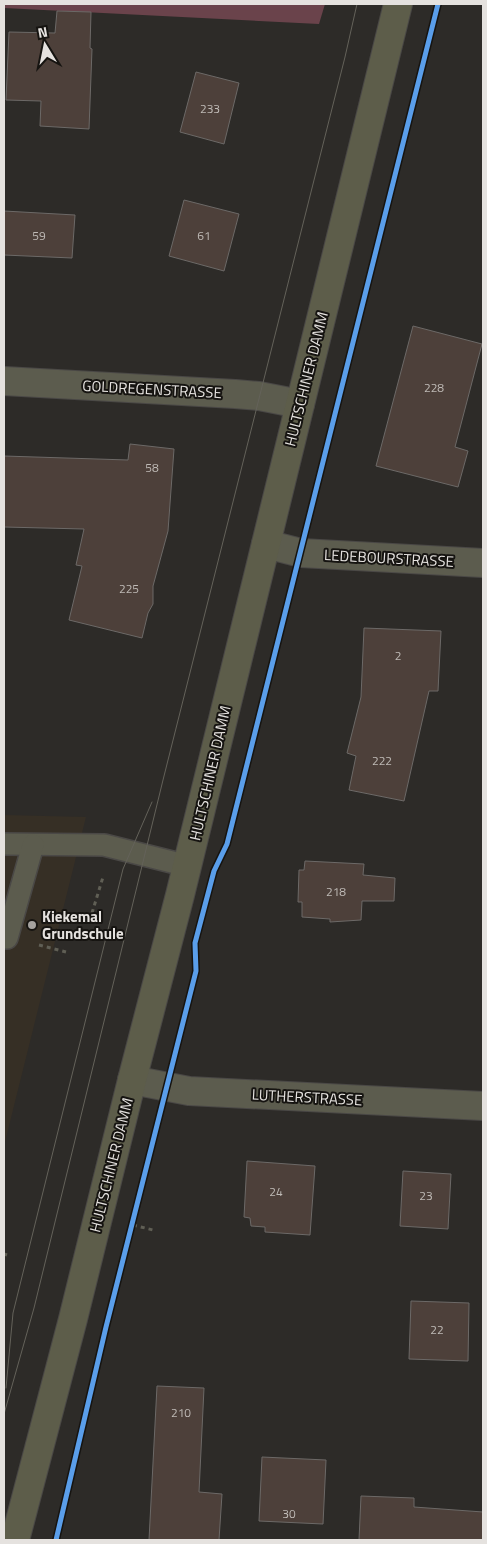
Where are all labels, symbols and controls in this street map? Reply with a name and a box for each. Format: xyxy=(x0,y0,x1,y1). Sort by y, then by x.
north arrow xyxy=(20,20,70,70)
text: N xyxy=(36,21,49,43)
house number: 233 xyxy=(200,99,220,118)
house number: 59 xyxy=(32,226,46,245)
house number: 61 xyxy=(197,226,211,245)
street label: HULTSCHINER DAMM xyxy=(278,309,334,449)
street label: GOLDREGENSTRASSE xyxy=(82,374,222,404)
house number: 228 xyxy=(424,378,444,397)
house number: 58 xyxy=(145,458,159,477)
street label: LEDEBOURSTRASSE xyxy=(323,543,455,573)
house number: 225 xyxy=(119,579,139,598)
house number: 2 xyxy=(395,646,401,665)
street label: HULTSCHINER DAMM xyxy=(183,703,237,843)
house number: 222 xyxy=(372,751,392,770)
house number: 218 xyxy=(326,882,346,901)
place label: Kiekemal Grundschule xyxy=(42,905,124,945)
marker: Kiekemal Grundschule xyxy=(26,919,38,931)
street label: LUTHERSTRASSE xyxy=(251,1083,363,1111)
street label: HULTSCHINER DAMM xyxy=(83,1095,139,1235)
house number: 24 xyxy=(269,1182,283,1201)
house number: 23 xyxy=(419,1186,433,1205)
house number: 22 xyxy=(430,1320,444,1339)
house number: 210 xyxy=(171,1403,191,1422)
house number: 30 xyxy=(282,1504,296,1523)

